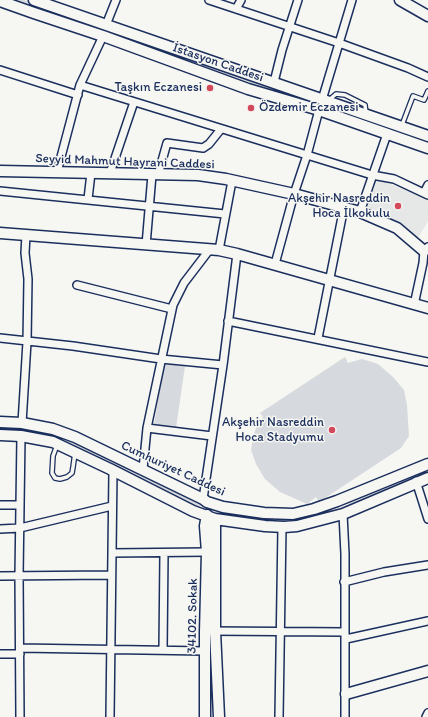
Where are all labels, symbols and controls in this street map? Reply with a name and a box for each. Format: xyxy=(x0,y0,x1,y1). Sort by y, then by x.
street label: İstasyon Caddesi xyxy=(170,40,266,86)
place label: Taşkın Eczanesi xyxy=(115,80,202,96)
marker: Taşkın Eczanesi xyxy=(205,83,215,93)
place label: Özdemir Eczanesi xyxy=(259,100,359,116)
marker: Özdemir Eczanesi xyxy=(246,103,256,113)
street label: Seyyid Mahmut Hayrani Caddesi xyxy=(35,151,215,173)
place label: Akşehir Nasreddin Hoca İlkokulu xyxy=(288,191,390,222)
marker: Akşehir Nasreddin Hoca İlkokulu xyxy=(393,201,403,211)
place label: Akşehir Nasreddin Hoca Stadyumu xyxy=(222,415,324,446)
marker: Akşehir Nasreddin Hoca Stadyumu xyxy=(327,425,337,435)
street label: Cumhuriyet Caddesi xyxy=(118,438,228,500)
street label: 34102. Sokak xyxy=(185,578,201,654)

